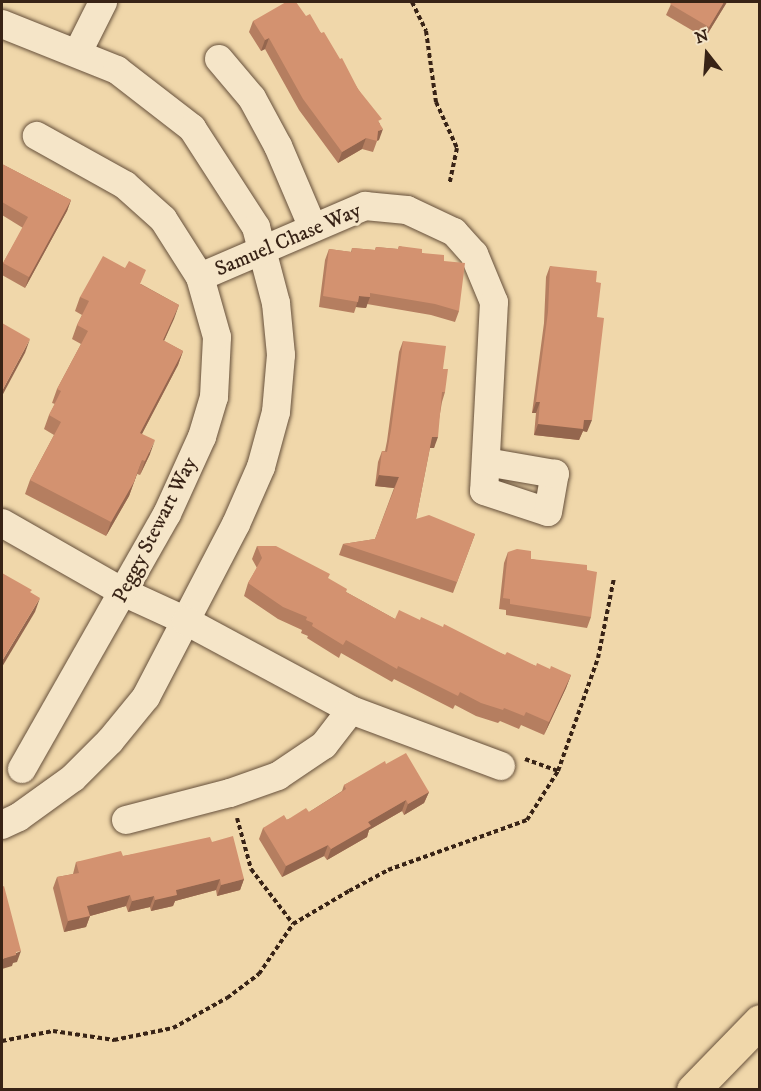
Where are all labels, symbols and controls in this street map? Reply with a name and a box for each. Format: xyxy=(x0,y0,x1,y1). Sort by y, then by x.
north arrow xyxy=(677,24,737,84)
text: N xyxy=(693,25,711,48)
street label: Samuel Chase Way xyxy=(211,198,365,282)
street label: Peggy Stewart Way xyxy=(107,453,203,607)

